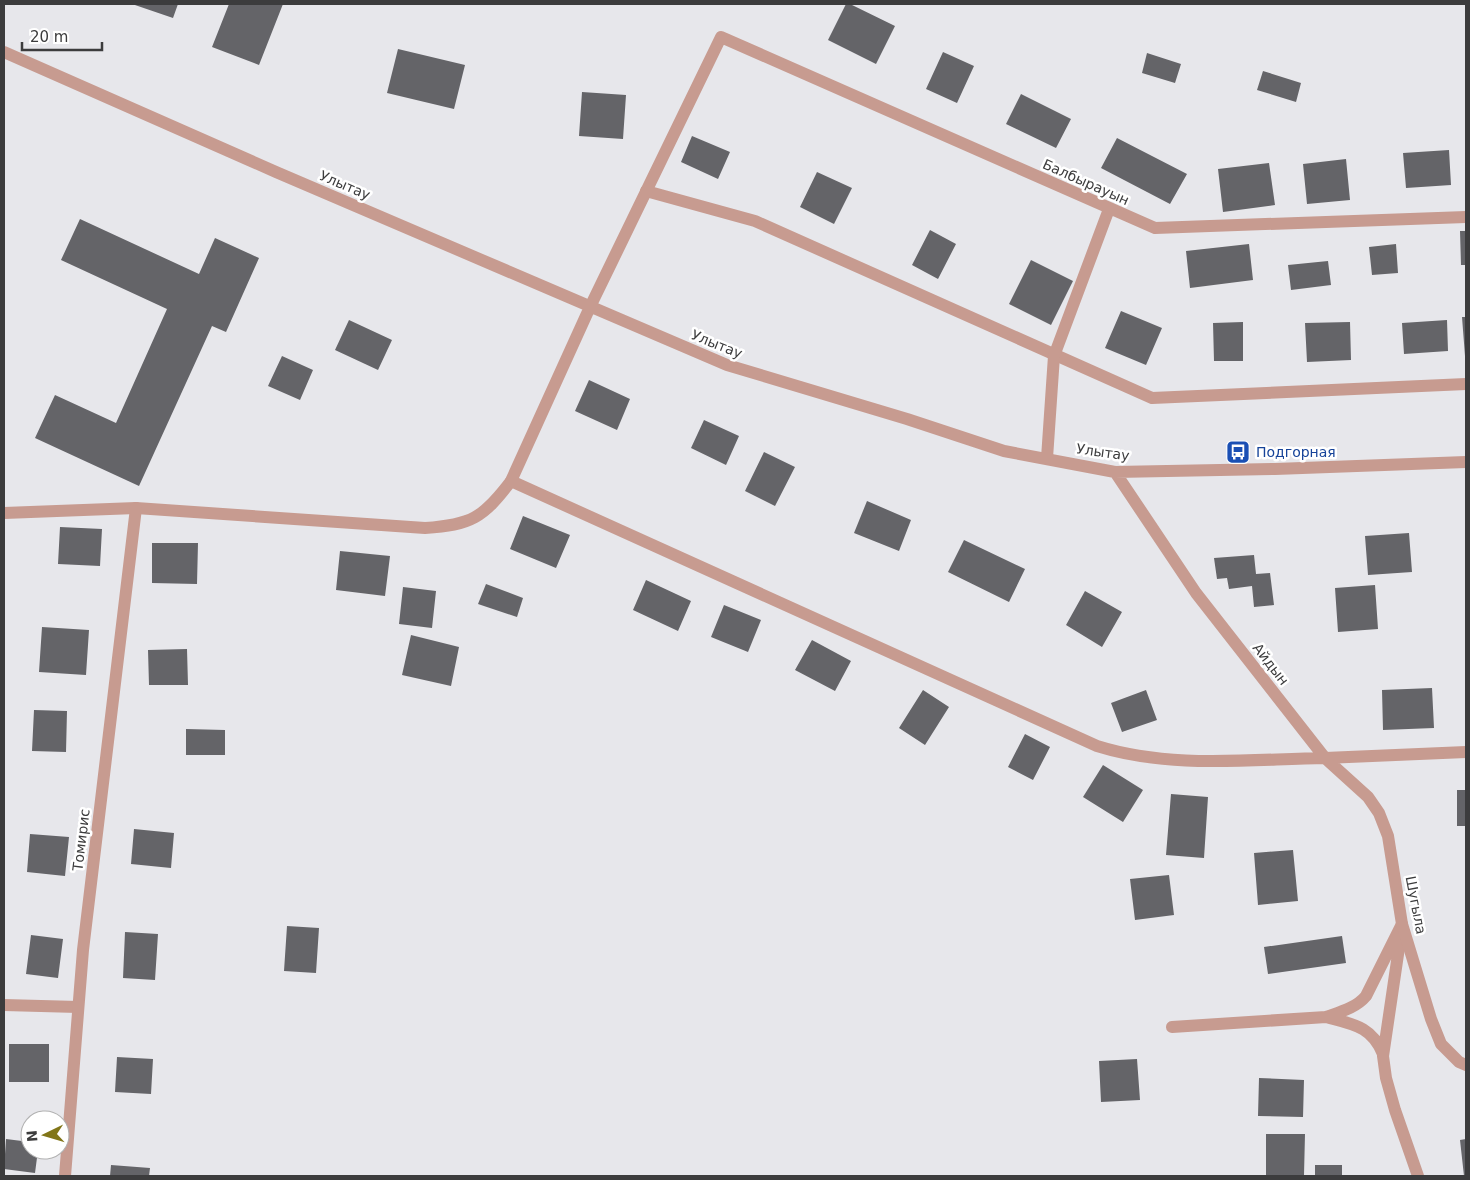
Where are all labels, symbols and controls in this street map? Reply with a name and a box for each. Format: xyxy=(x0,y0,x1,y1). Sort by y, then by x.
scale bar xyxy=(22,20,102,52)
text: 20 m xyxy=(30,28,68,46)
street label: Балбырауын xyxy=(1040,156,1132,208)
street label: Улытау xyxy=(317,167,373,203)
street label: Улытау xyxy=(689,327,745,361)
bus stop icon: Подгорная xyxy=(1225,439,1251,465)
street label: Улытау xyxy=(1075,440,1131,464)
place label: Подгорная xyxy=(1256,444,1336,460)
street label: Айдын xyxy=(1250,640,1292,688)
street label: Томирис xyxy=(69,808,93,873)
street label: Шугыла xyxy=(1402,874,1430,936)
north arrow xyxy=(20,1110,70,1160)
text: N xyxy=(24,1130,41,1143)

